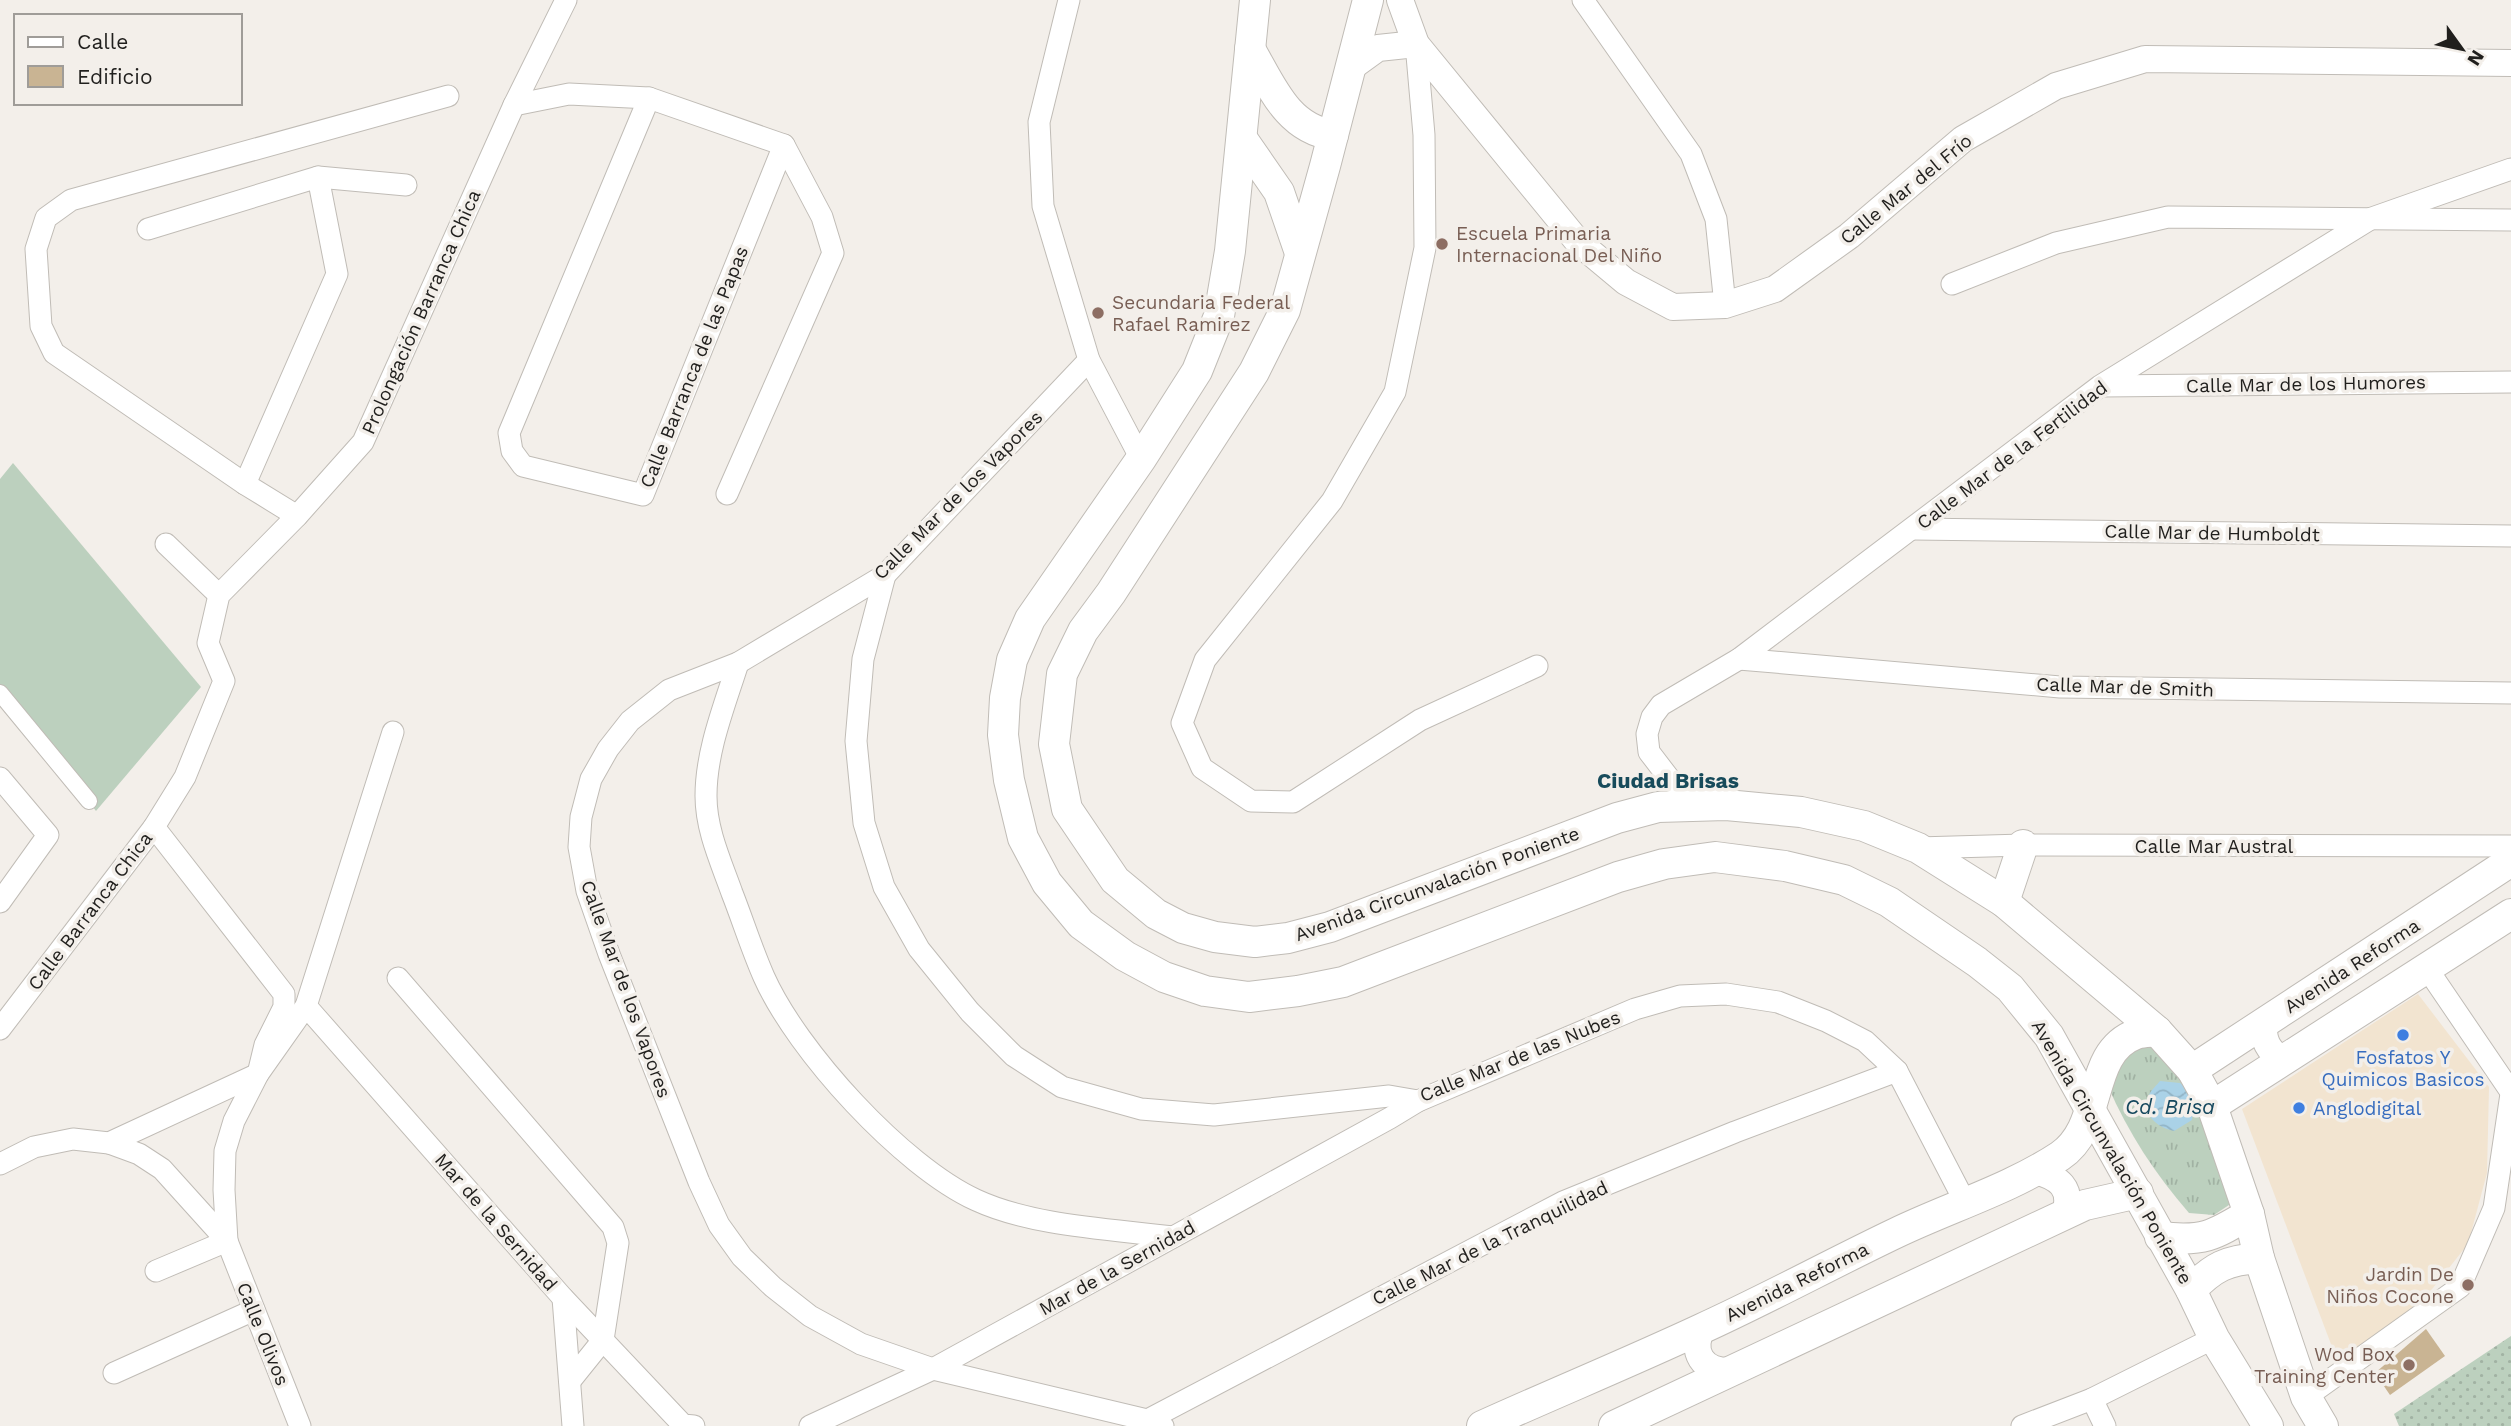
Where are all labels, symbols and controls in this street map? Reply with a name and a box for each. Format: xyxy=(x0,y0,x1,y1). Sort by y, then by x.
legend xyxy=(14,14,242,105)
north arrow xyxy=(2427,14,2497,84)
text: Calle xyxy=(77,29,128,54)
text: N xyxy=(2462,46,2489,70)
text: Edificio xyxy=(77,64,153,89)
street label: Calle Mar del Frío xyxy=(1835,129,1977,249)
street label: Prolongación Barranca Chica xyxy=(357,186,486,438)
place label: Escuela Primaria Internacional Del Niño xyxy=(1456,222,1662,267)
marker: Escuela Primaria Internacional Del Niño xyxy=(1434,236,1450,252)
street label: Calle Barranca de las Papas xyxy=(635,243,753,491)
place label: Secundaria Federal Rafael Ramirez xyxy=(1112,291,1290,336)
marker: Secundaria Federal Rafael Ramirez xyxy=(1090,305,1106,321)
street label: Calle Mar de los Humores xyxy=(2186,370,2426,398)
street label: Calle Mar de la Fertilidad xyxy=(1912,376,2112,534)
street label: Calle Mar de los Vapores xyxy=(869,406,1047,584)
street label: Calle Mar de Humboldt xyxy=(2104,520,2320,546)
street label: Calle Mar de Smith xyxy=(2036,672,2214,702)
district label: Ciudad Brisas xyxy=(1597,768,1739,793)
street label: Avenida Circunvalación Poniente xyxy=(1292,822,1582,946)
street label: Calle Barranca Chica xyxy=(23,827,157,995)
street label: Calle Mar Austral xyxy=(2135,835,2294,858)
street label: Calle Mar de los Vapores xyxy=(576,877,676,1101)
street label: Avenida Reforma xyxy=(2280,914,2424,1018)
street label: Calle Mar de las Nubes xyxy=(1416,1005,1624,1107)
street label: Avenida Circunvalación Poniente xyxy=(2027,1016,2197,1288)
marker: Fosfatos Y Quimicos Basicos xyxy=(2395,1027,2411,1043)
place label: Fosfatos Y Quimicos Basicos xyxy=(2322,1046,2484,1091)
water label: Cd. Brisa xyxy=(2125,1094,2215,1119)
place label: Anglodigital xyxy=(2313,1097,2421,1120)
marker: Anglodigital xyxy=(2291,1100,2307,1116)
street label: Mar de la Sernidad xyxy=(430,1148,562,1296)
street label: Calle Mar de la Tranquilidad xyxy=(1368,1176,1612,1310)
street label: Mar de la Sernidad xyxy=(1035,1216,1199,1320)
street label: Avenida Reforma xyxy=(1722,1237,1873,1327)
place label: Jardin De Niños Cocone xyxy=(2326,1263,2454,1308)
marker: Jardin De Niños Cocone xyxy=(2460,1277,2476,1293)
street label: Calle Olivos xyxy=(232,1279,294,1389)
place label: Wod Box Training Center xyxy=(2254,1343,2395,1388)
marker: Wod Box Training Center xyxy=(2401,1357,2417,1373)

